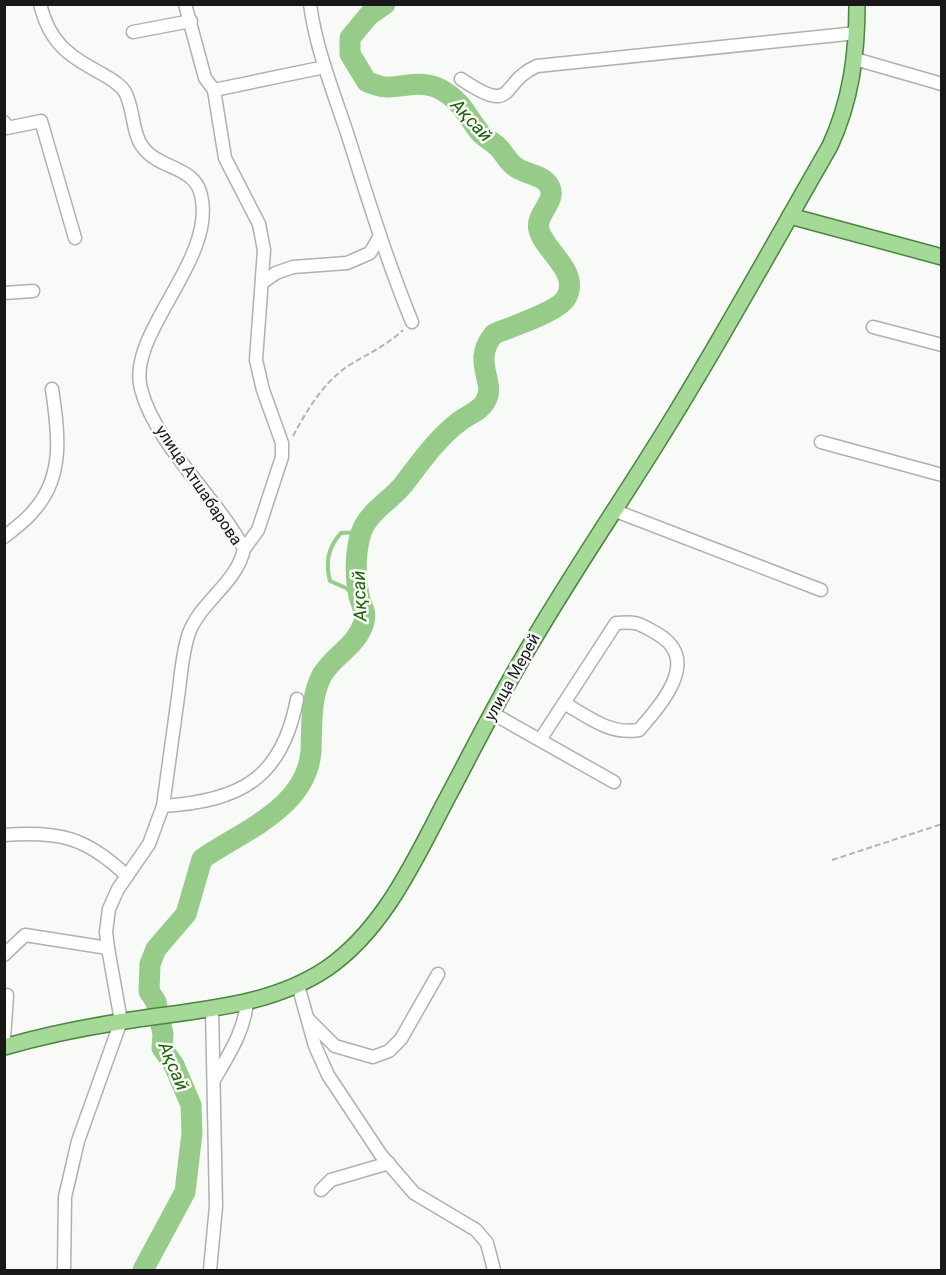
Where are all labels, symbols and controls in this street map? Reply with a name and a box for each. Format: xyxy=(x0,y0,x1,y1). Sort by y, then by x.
water label: Ақсай xyxy=(446,94,497,146)
street label: улица Атшабарова xyxy=(152,421,246,549)
water label: Ақсай xyxy=(348,570,370,623)
street label: улица Мерей xyxy=(480,630,544,724)
water label: Ақсай xyxy=(154,1038,194,1093)

